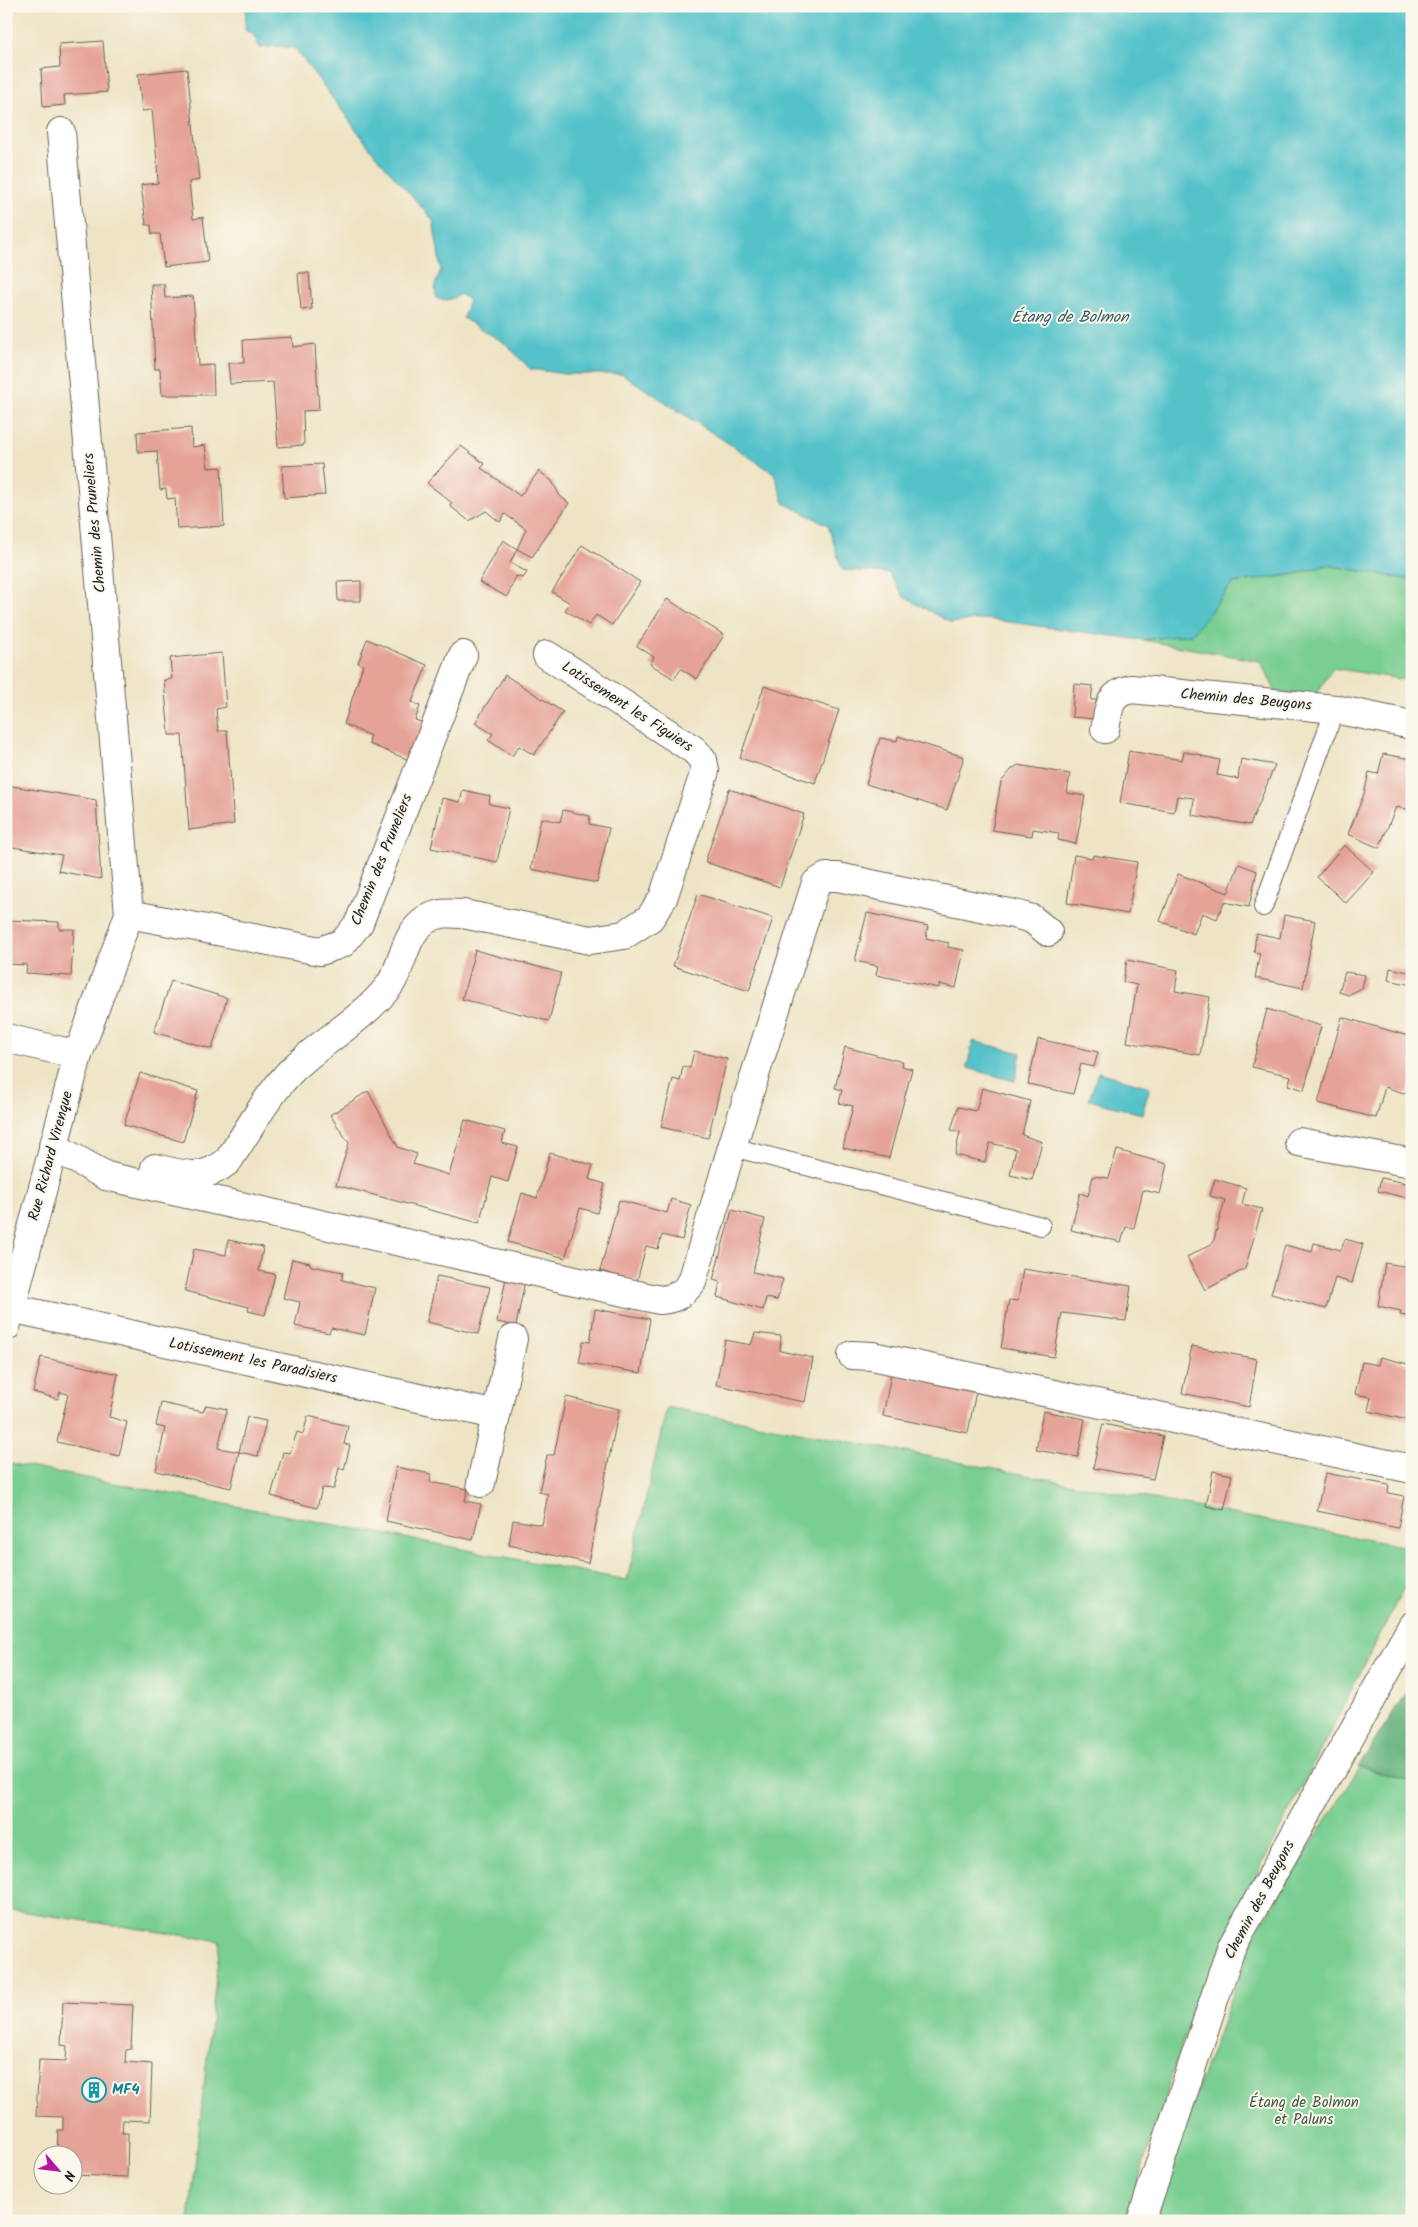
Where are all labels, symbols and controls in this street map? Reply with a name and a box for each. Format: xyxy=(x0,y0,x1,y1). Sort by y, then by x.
water label: Étang de Bolmon xyxy=(1011,305,1130,330)
street label: Chemin des Pruneliers xyxy=(77,451,113,594)
street label: Lotissement les Figuiers xyxy=(556,655,698,759)
street label: Chemin des Beugons xyxy=(1179,682,1313,718)
street label: Chemin des Pruneliers xyxy=(345,790,420,930)
street label: Rue Richard Virenque xyxy=(22,1088,80,1224)
street label: Lotissement les Paradisiers xyxy=(167,1331,340,1391)
street label: Chemin des Beugons xyxy=(1218,1836,1302,1964)
building icon: MF4 xyxy=(81,2077,107,2103)
place label: MF4 xyxy=(112,2078,140,2102)
park label: Étang de Bolmon et Paluns xyxy=(1249,2091,1359,2132)
north arrow xyxy=(32,2144,82,2194)
text: N xyxy=(57,2167,80,2185)

